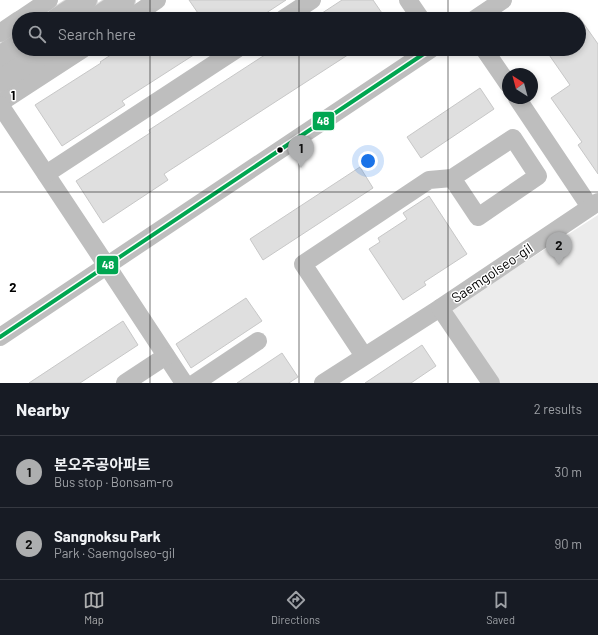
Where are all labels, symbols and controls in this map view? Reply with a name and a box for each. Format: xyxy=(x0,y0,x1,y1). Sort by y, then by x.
search box xyxy=(12,12,586,56)
icon: search xyxy=(26,23,48,45)
text: Search here xyxy=(58,25,136,43)
north arrow xyxy=(502,68,538,104)
text: 1 xyxy=(11,87,15,103)
line badge: 48 xyxy=(312,111,335,131)
text: 48 xyxy=(317,114,329,127)
pin: 1 xyxy=(288,135,314,168)
unlabelled marker xyxy=(275,145,285,155)
your location xyxy=(358,151,378,171)
pin: 2 xyxy=(546,232,572,265)
street label: Saemgolseo-gil xyxy=(448,239,536,306)
line badge: 48 xyxy=(96,255,119,275)
text: 48 xyxy=(102,258,114,271)
text: 2 xyxy=(9,279,17,295)
text: Nearby xyxy=(16,399,70,419)
text: 2 results xyxy=(534,401,582,417)
text: 본오주공아파트 xyxy=(54,455,151,473)
text: 1 xyxy=(27,464,31,480)
text: 30 m xyxy=(555,464,582,480)
text: Bus stop · Bonsam-ro xyxy=(54,474,173,490)
text: Sangnoksu Park xyxy=(54,527,161,545)
text: 2 xyxy=(25,536,33,552)
text: 90 m xyxy=(555,536,582,552)
text: Park · Saemgolseo-gil xyxy=(54,545,175,561)
tab: Map xyxy=(83,589,105,626)
tab: Directions xyxy=(271,589,320,626)
tab: Saved xyxy=(486,589,515,626)

